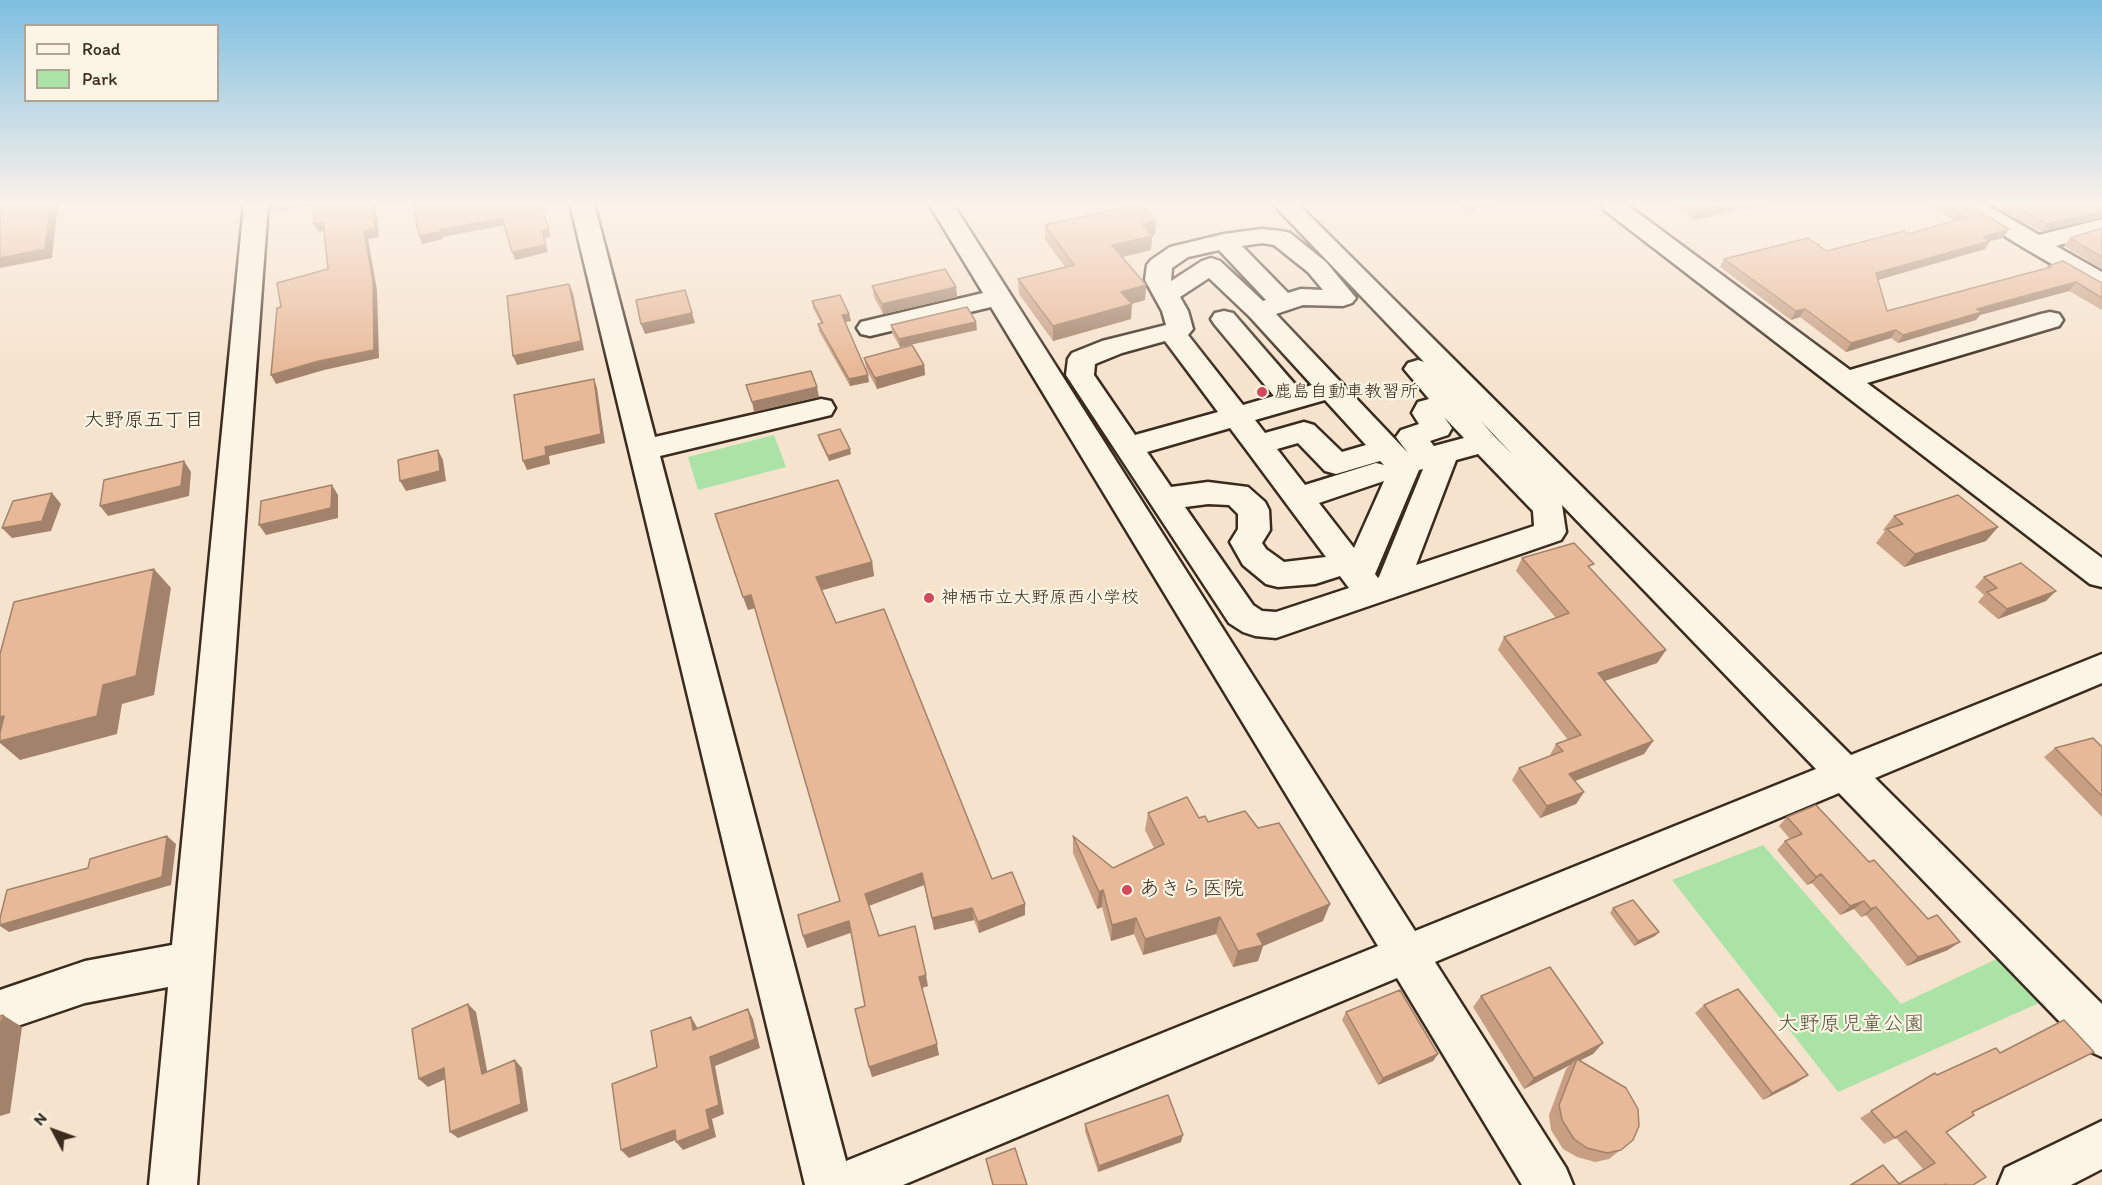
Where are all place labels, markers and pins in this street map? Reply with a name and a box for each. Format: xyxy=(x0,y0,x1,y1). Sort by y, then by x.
place label: 鹿島自動車教習所 xyxy=(1274,381,1418,403)
marker: 鹿島自動車教習所 xyxy=(1255,385,1269,399)
place label: 神栖市立大野原西小学校 xyxy=(941,587,1139,609)
marker: 神栖市立大野原西小学校 xyxy=(922,591,936,605)
place label: あきら医院 xyxy=(1139,877,1244,903)
marker: あきら医院 xyxy=(1120,883,1134,897)

